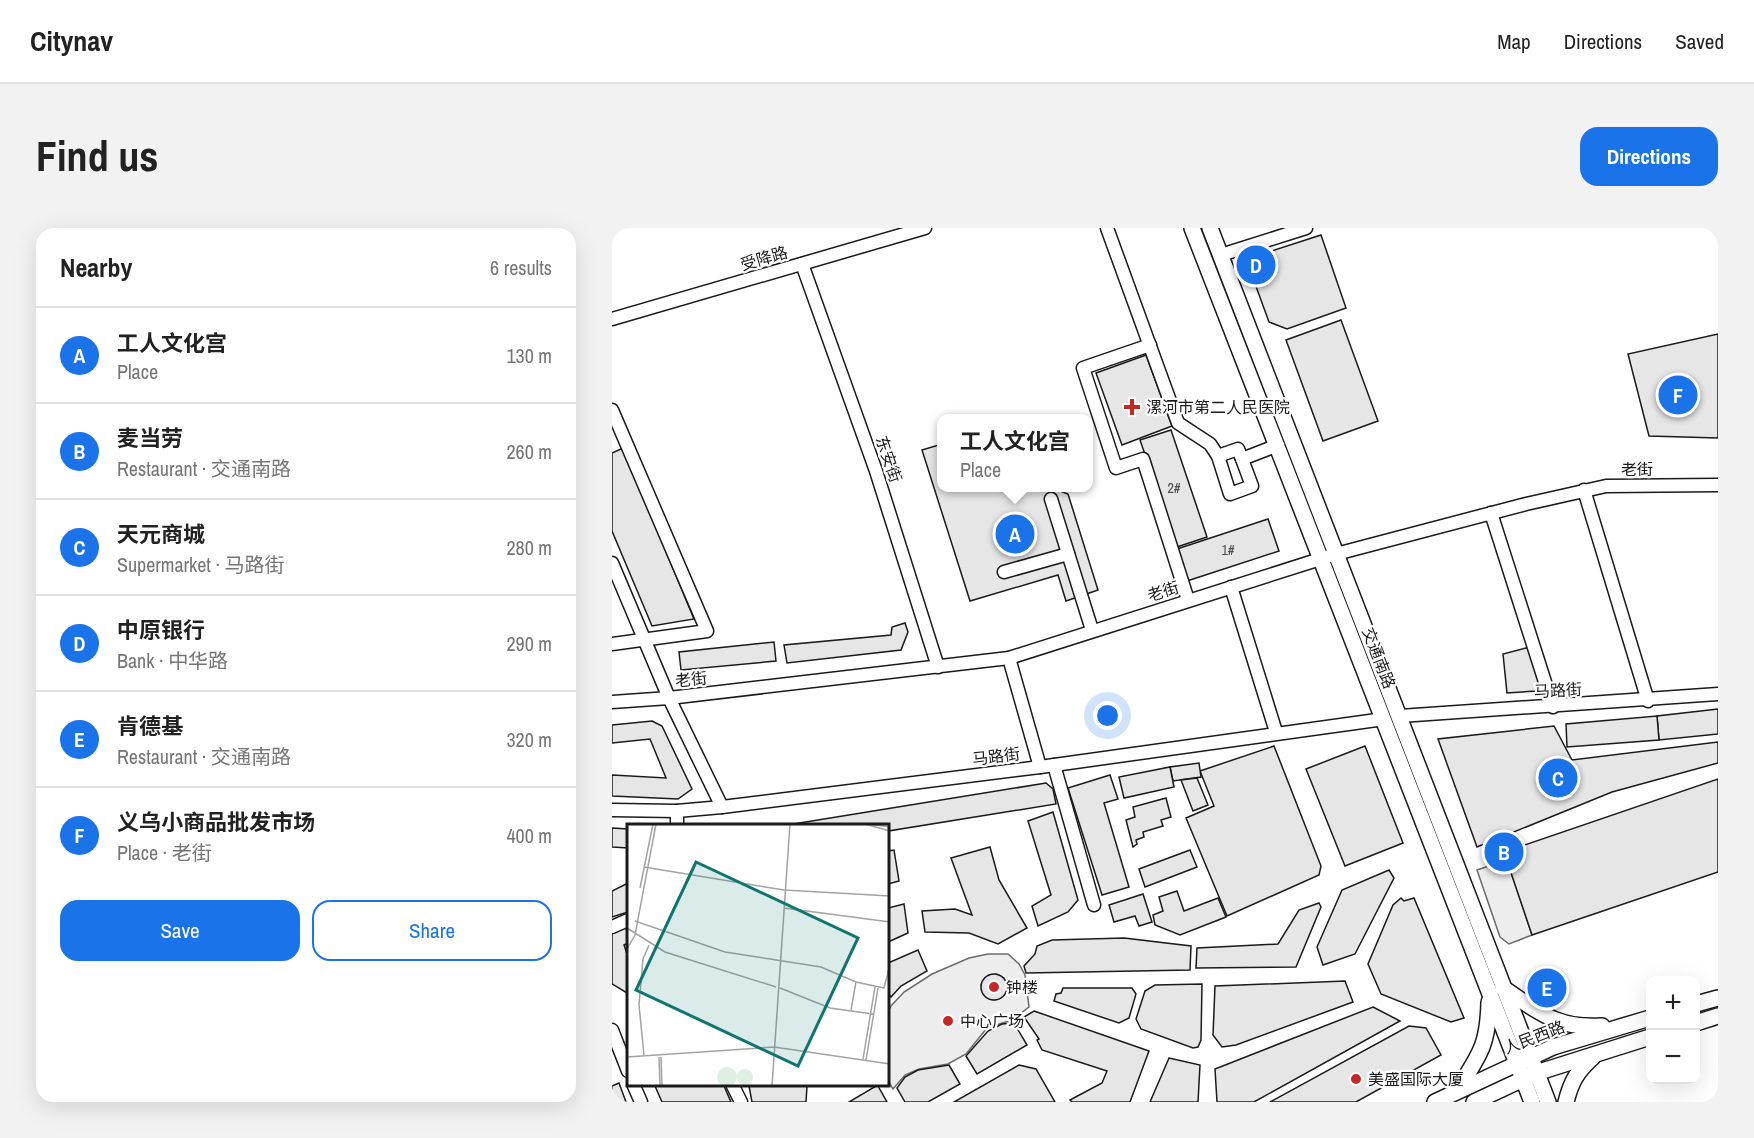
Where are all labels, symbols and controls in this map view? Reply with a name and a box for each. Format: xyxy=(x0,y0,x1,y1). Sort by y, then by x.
text: Citynav xyxy=(30,22,113,60)
text: Map xyxy=(1497,27,1531,56)
text: Directions xyxy=(1564,27,1642,56)
text: Saved xyxy=(1675,27,1724,56)
button: Directions xyxy=(1580,127,1718,186)
text: Find us xyxy=(36,128,158,184)
street label: 受降路 xyxy=(738,241,790,275)
pin: D xyxy=(1236,243,1276,288)
text: Nearby xyxy=(60,250,132,285)
text: 6 results xyxy=(490,254,552,281)
text: 工人文化宫 xyxy=(117,328,227,358)
text: A xyxy=(74,342,85,369)
text: 130 m xyxy=(506,342,552,369)
text: Place xyxy=(117,358,158,385)
pin: F xyxy=(1658,372,1698,418)
place label: 漯河市第二人民医院 xyxy=(1146,396,1290,418)
marker: 漯河市第二人民医院 xyxy=(1123,398,1141,416)
popup xyxy=(937,414,1093,492)
text: 麦当劳 xyxy=(117,423,183,453)
text: 工人文化宫 xyxy=(960,426,1070,456)
street label: 东安街 xyxy=(871,433,907,485)
text: B xyxy=(74,438,85,465)
text: 260 m xyxy=(506,438,552,465)
text: Restaurant · 交通南路 xyxy=(117,455,291,482)
text: Place xyxy=(960,456,1001,483)
street label: 老街 xyxy=(1621,458,1653,480)
house number: 2# xyxy=(1168,479,1181,497)
pin: A xyxy=(996,512,1034,556)
text: 天元商城 xyxy=(117,519,205,549)
text: C xyxy=(74,534,85,561)
text: 280 m xyxy=(506,534,552,561)
house number: 1# xyxy=(1222,541,1235,559)
text: Supermarket · 马路街 xyxy=(117,551,285,578)
street label: 老街 xyxy=(1144,576,1182,606)
text: 中原银行 xyxy=(117,615,205,645)
street label: 交通南路 xyxy=(1357,624,1401,692)
text: D xyxy=(74,630,85,657)
text: 290 m xyxy=(506,630,552,657)
text: Bank · 中华路 xyxy=(117,647,228,674)
street label: 老街 xyxy=(674,666,708,692)
street label: 马路街 xyxy=(1533,678,1583,702)
your location xyxy=(1093,701,1122,730)
text: 肯德基 xyxy=(117,711,183,741)
text: E xyxy=(74,726,85,753)
text: 320 m xyxy=(506,726,552,753)
street label: 马路街 xyxy=(971,742,1021,770)
text: Restaurant · 交通南路 xyxy=(117,743,291,770)
pin: C xyxy=(1538,756,1578,800)
text: 义乌小商品批发市场 xyxy=(117,807,315,837)
text: F xyxy=(74,822,85,849)
text: 400 m xyxy=(506,822,552,849)
inset map xyxy=(627,824,890,1087)
pin: B xyxy=(1484,830,1524,874)
text: Place · 老街 xyxy=(117,839,212,866)
button: Save xyxy=(60,900,300,961)
button: Share xyxy=(312,900,552,961)
pin: E xyxy=(1528,966,1566,1011)
place label: 钟楼 xyxy=(1006,976,1038,998)
map controls xyxy=(1646,976,1700,1084)
button: + xyxy=(1646,976,1700,1030)
marker: 钟楼 xyxy=(987,980,1001,994)
place label: 中心广场 xyxy=(960,1010,1024,1032)
marker: 中心广场 xyxy=(941,1014,955,1028)
street label: 人民西路 xyxy=(1500,1015,1568,1059)
button: − xyxy=(1646,1030,1700,1084)
place label: 美盛国际大厦 xyxy=(1368,1068,1464,1090)
marker: 美盛国际大厦 xyxy=(1349,1072,1363,1086)

